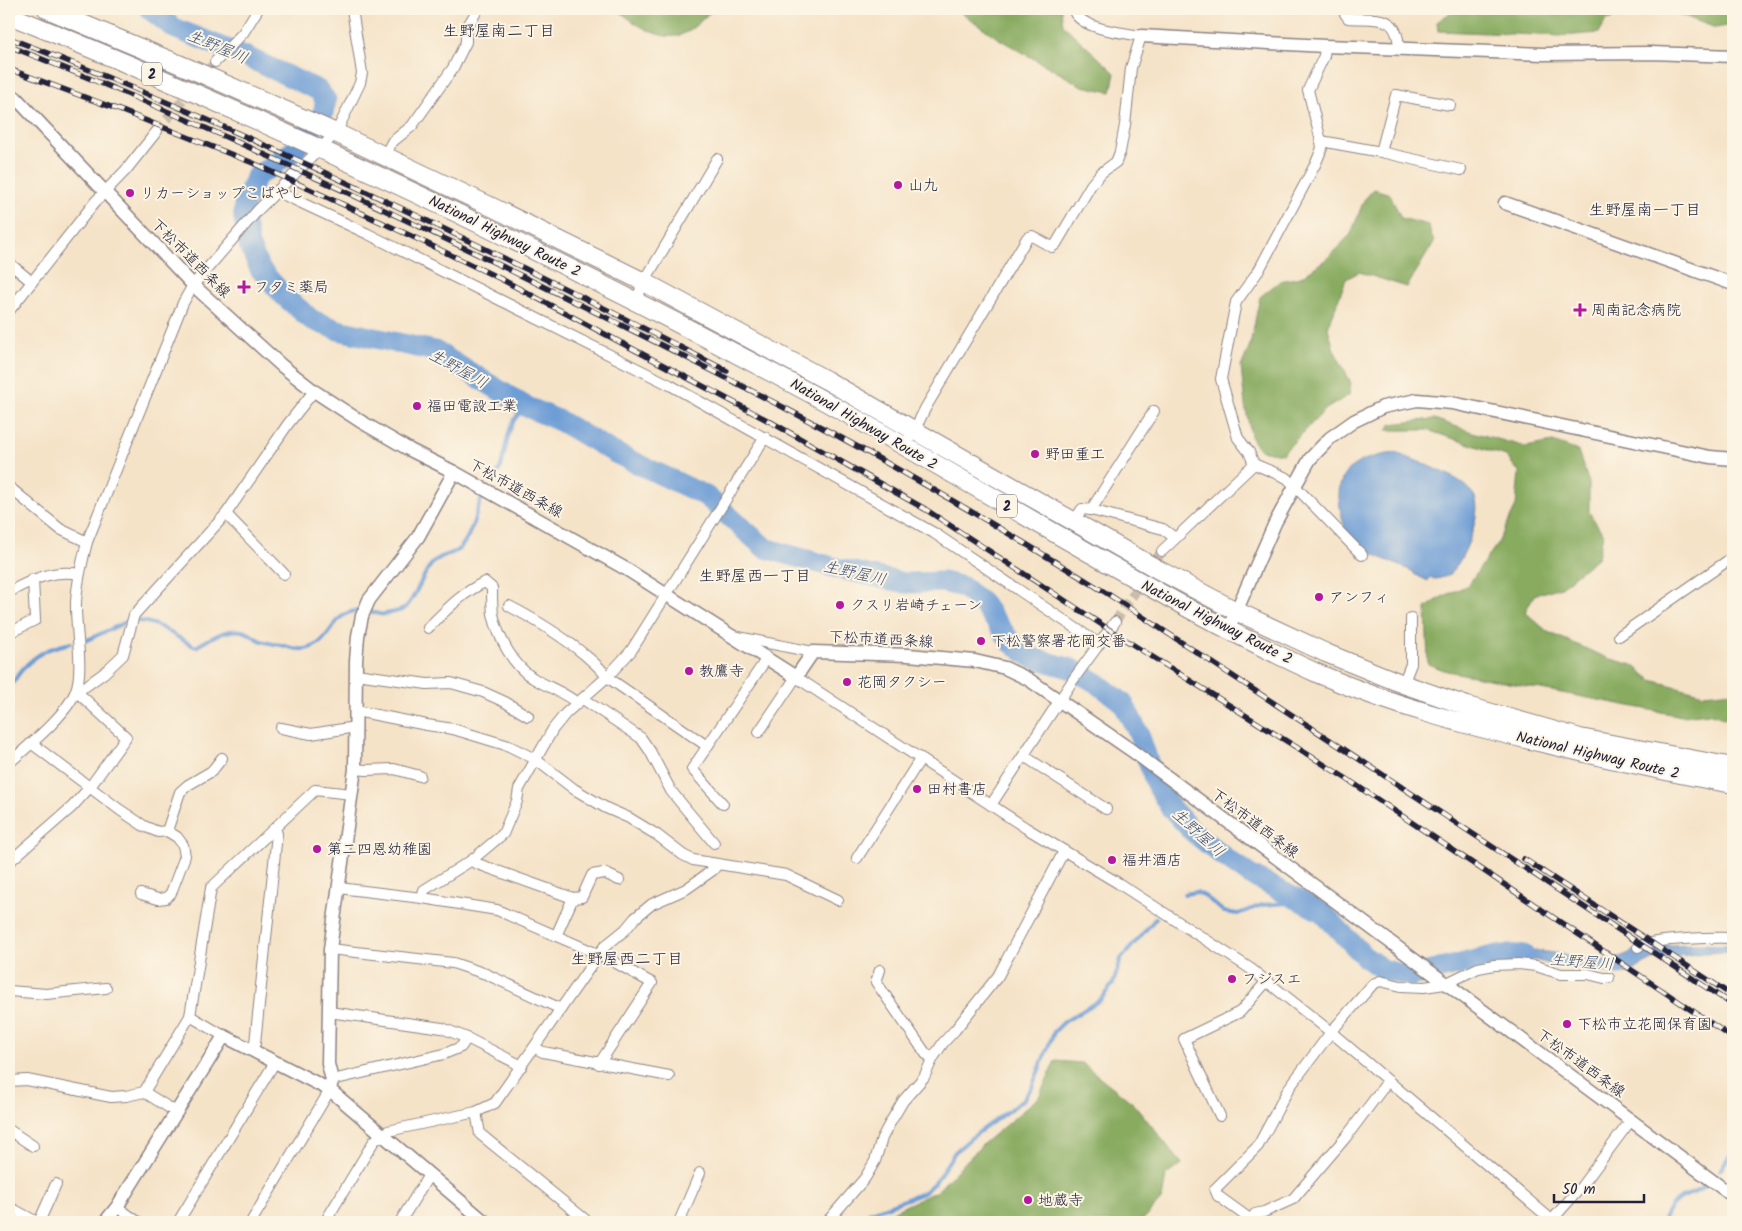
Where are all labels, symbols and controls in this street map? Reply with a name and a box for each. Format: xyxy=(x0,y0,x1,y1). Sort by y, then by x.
district label: 生野屋南二丁目 xyxy=(443,19,555,44)
water label: 生野屋川 xyxy=(183,23,252,71)
road number: 2 xyxy=(142,62,162,86)
place label: 山九 xyxy=(908,174,938,198)
marker: 山九 xyxy=(892,179,904,191)
place label: リカーショップこばやし xyxy=(140,182,305,206)
marker: リカーショップこばやし xyxy=(124,187,136,199)
street label: National Highway Route 2 xyxy=(424,189,585,284)
district label: 生野屋南一丁目 xyxy=(1589,198,1701,223)
street label: 下松市道西条線 xyxy=(145,213,236,304)
place label: フタミ薬局 xyxy=(254,276,329,300)
marker: フタミ薬局 xyxy=(238,281,250,293)
place label: 周南記念病院 xyxy=(1591,299,1681,323)
marker: 周南記念病院 xyxy=(1573,303,1587,317)
water label: 生野屋川 xyxy=(424,343,492,396)
street label: National Highway Route 2 xyxy=(785,373,942,477)
place label: 福田電設工業 xyxy=(427,395,517,419)
marker: 福田電設工業 xyxy=(411,400,423,412)
place label: 野田重工 xyxy=(1045,443,1105,467)
marker: 野田重工 xyxy=(1029,448,1041,460)
street label: 下松市道西条線 xyxy=(464,453,567,525)
road number: 2 xyxy=(997,494,1017,518)
water label: 生野屋川 xyxy=(821,554,889,593)
district label: 生野屋西一丁目 xyxy=(699,564,811,589)
street label: National Highway Route 2 xyxy=(1137,574,1296,672)
place label: アンフィ xyxy=(1329,586,1389,610)
marker: アンフィ xyxy=(1313,591,1325,603)
place label: クスリ岩崎チェーン xyxy=(850,594,982,618)
marker: クスリ岩崎チェーン xyxy=(834,599,846,611)
street label: 下松市道西条線 xyxy=(828,625,934,655)
place label: 下松警察署花岡交番 xyxy=(991,630,1126,654)
marker: 下松警察署花岡交番 xyxy=(975,635,987,647)
place label: 教鷹寺 xyxy=(699,660,744,684)
marker: 教鷹寺 xyxy=(683,665,695,677)
place label: 花岡タクシー xyxy=(857,671,947,695)
marker: 花岡タクシー xyxy=(841,676,853,688)
street label: National Highway Route 2 xyxy=(1514,725,1682,786)
place label: 田村書店 xyxy=(927,778,987,802)
marker: 田村書店 xyxy=(911,783,923,795)
street label: 下松市道西条線 xyxy=(1205,783,1304,865)
water label: 生野屋川 xyxy=(1166,802,1230,864)
place label: 第二四恩幼稚園 xyxy=(327,838,432,862)
marker: 第二四恩幼稚園 xyxy=(311,843,323,855)
place label: 福井酒店 xyxy=(1122,849,1182,873)
marker: 福井酒店 xyxy=(1106,854,1118,866)
district label: 生野屋西二丁目 xyxy=(571,947,683,972)
water label: 生野屋川 xyxy=(1549,947,1615,978)
place label: フジスエ xyxy=(1242,968,1301,992)
marker: フジスエ xyxy=(1226,973,1238,985)
place label: 下松市立花岡保育園 xyxy=(1577,1013,1712,1037)
marker: 下松市立花岡保育園 xyxy=(1561,1018,1573,1030)
street label: 下松市道西条線 xyxy=(1531,1023,1630,1104)
scale bar xyxy=(1554,1171,1644,1203)
text: 50 m xyxy=(1562,1178,1596,1202)
place label: 地蔵寺 xyxy=(1038,1189,1083,1213)
marker: 地蔵寺 xyxy=(1022,1194,1034,1206)

